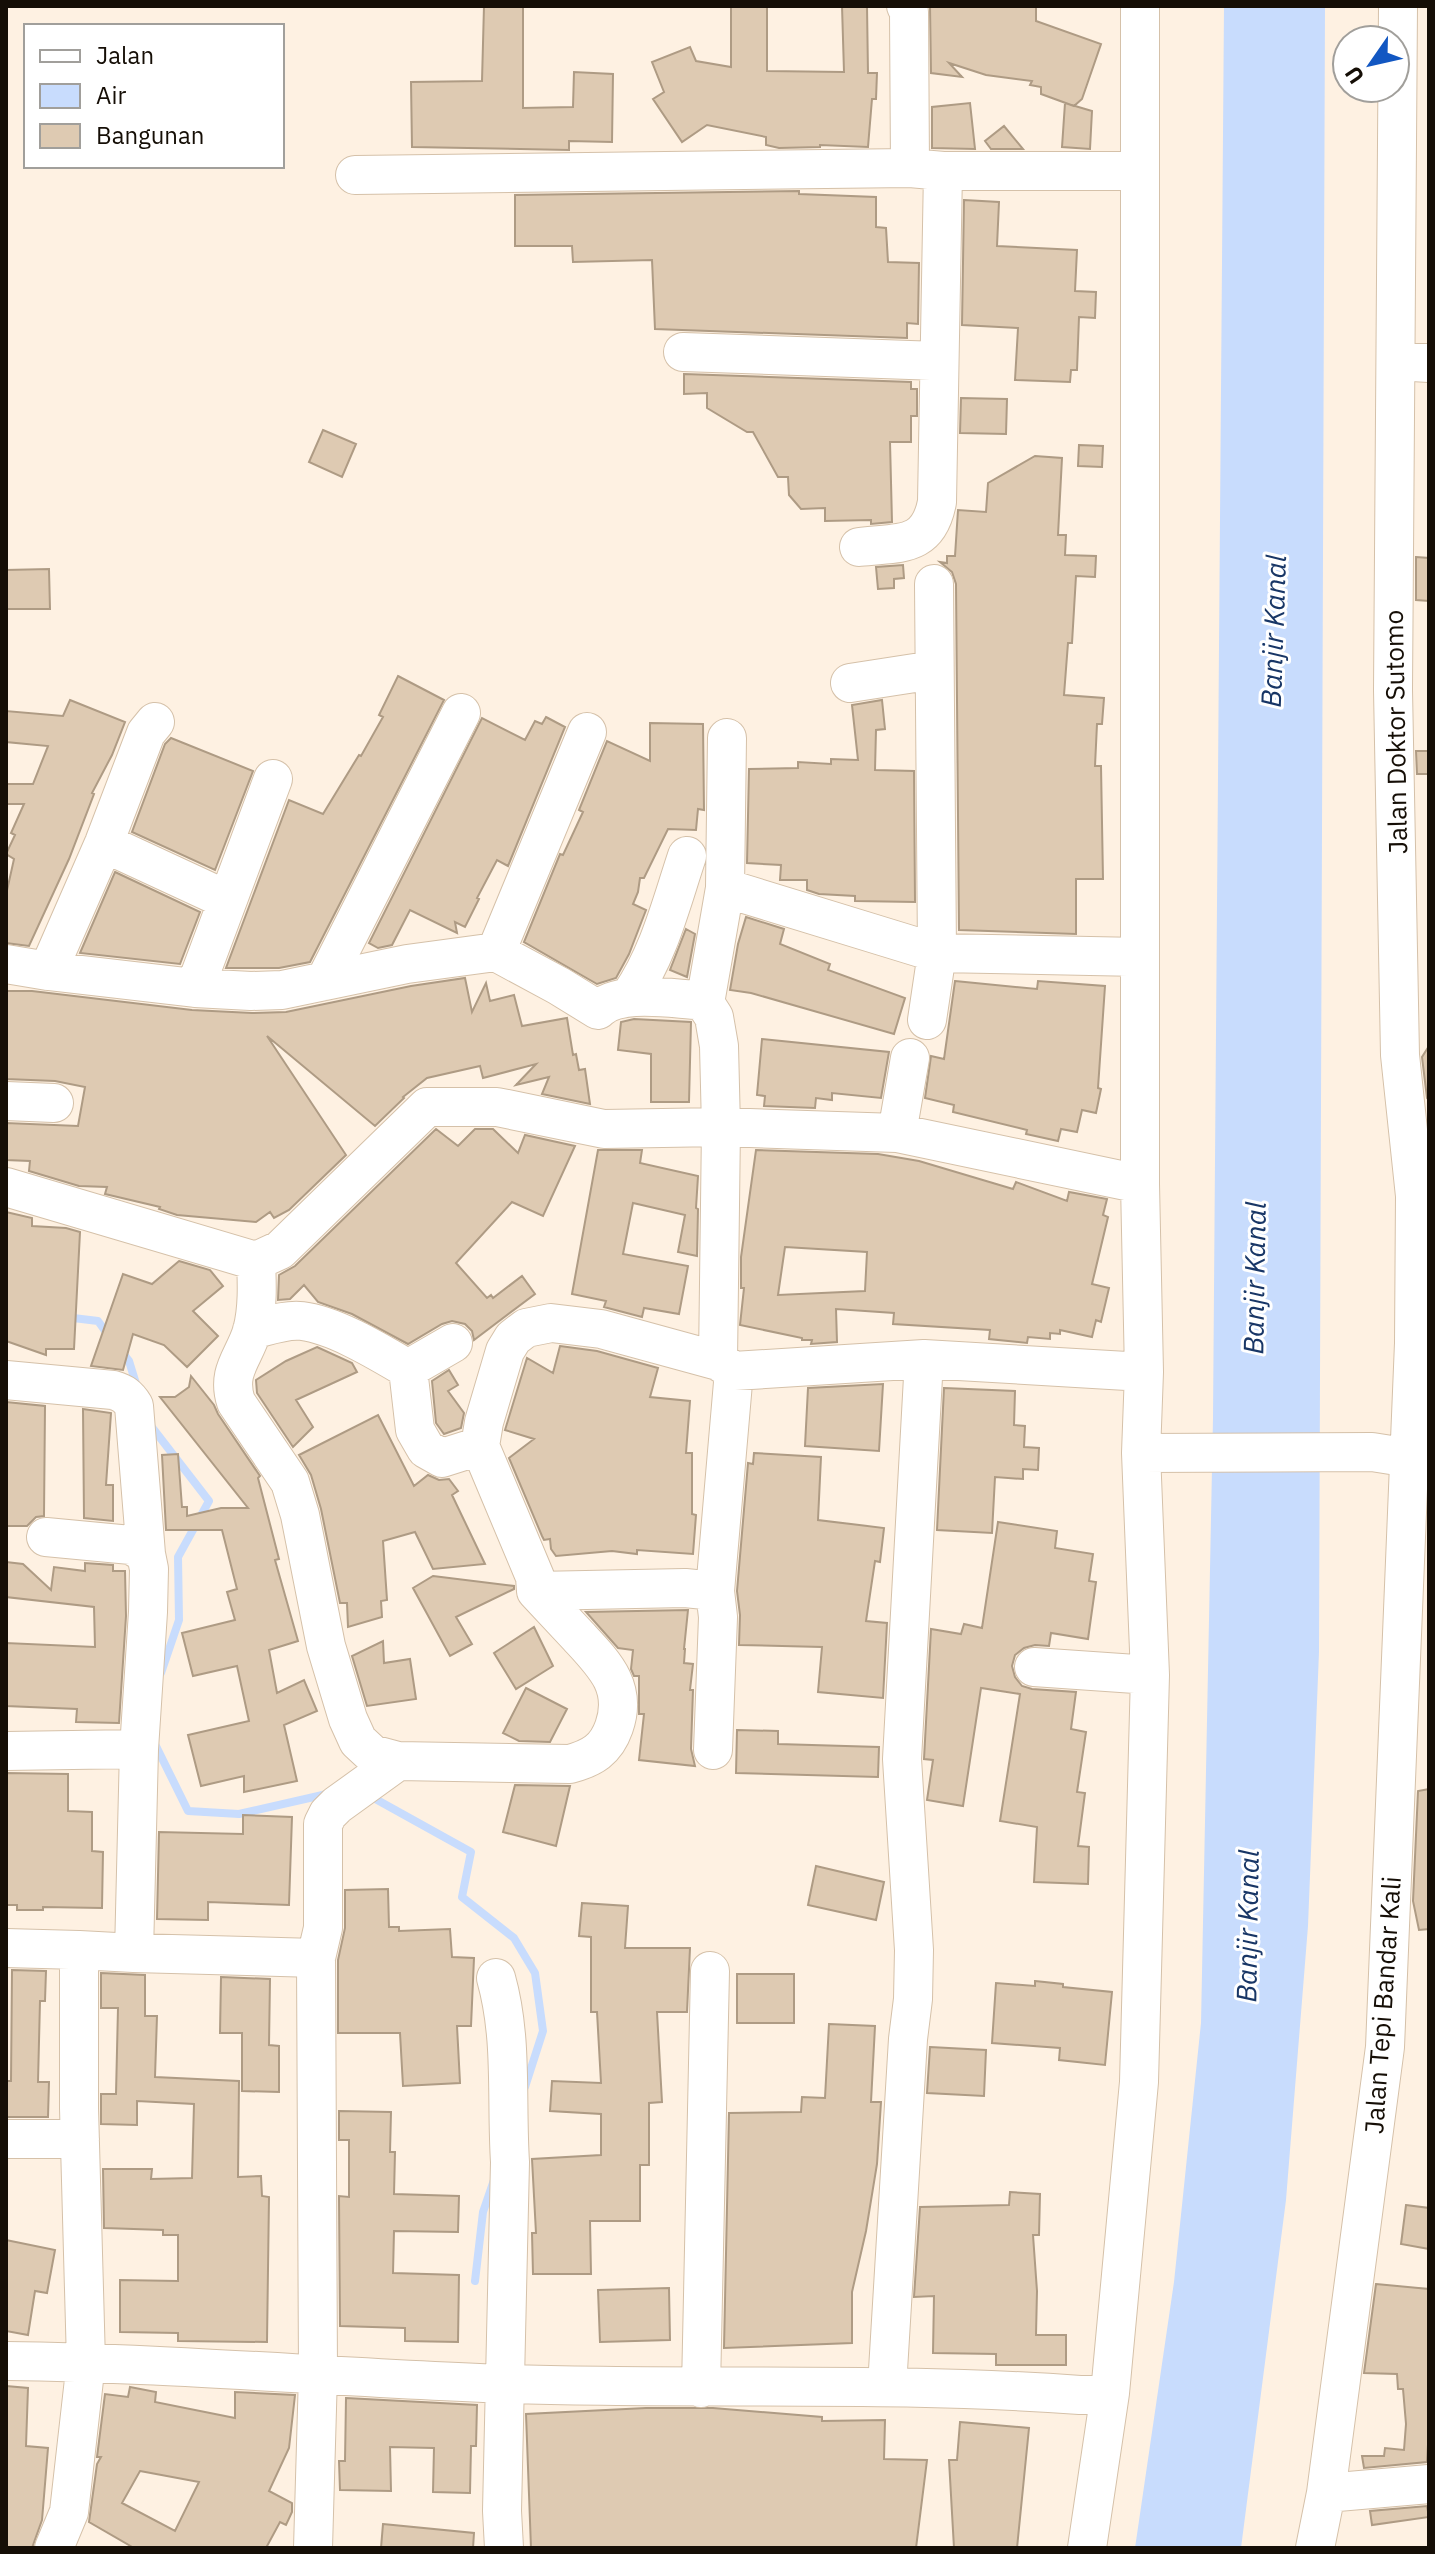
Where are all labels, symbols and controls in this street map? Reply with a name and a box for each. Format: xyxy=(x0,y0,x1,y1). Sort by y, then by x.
legend xyxy=(24,24,284,168)
north arrow xyxy=(1331,24,1411,104)
text: Jalan xyxy=(96,39,154,71)
text: U xyxy=(1338,61,1370,90)
text: Air xyxy=(96,79,126,111)
text: Bangunan xyxy=(96,119,204,151)
water label: Banjir Kanal xyxy=(1252,553,1294,708)
street label: Jalan Doktor Sutomo xyxy=(1376,610,1414,854)
water label: Banjir Kanal xyxy=(1234,1201,1274,1355)
water label: Banjir Kanal xyxy=(1227,1849,1267,2003)
street label: Jalan Tepi Bandar Kali xyxy=(1356,1875,1408,2135)

